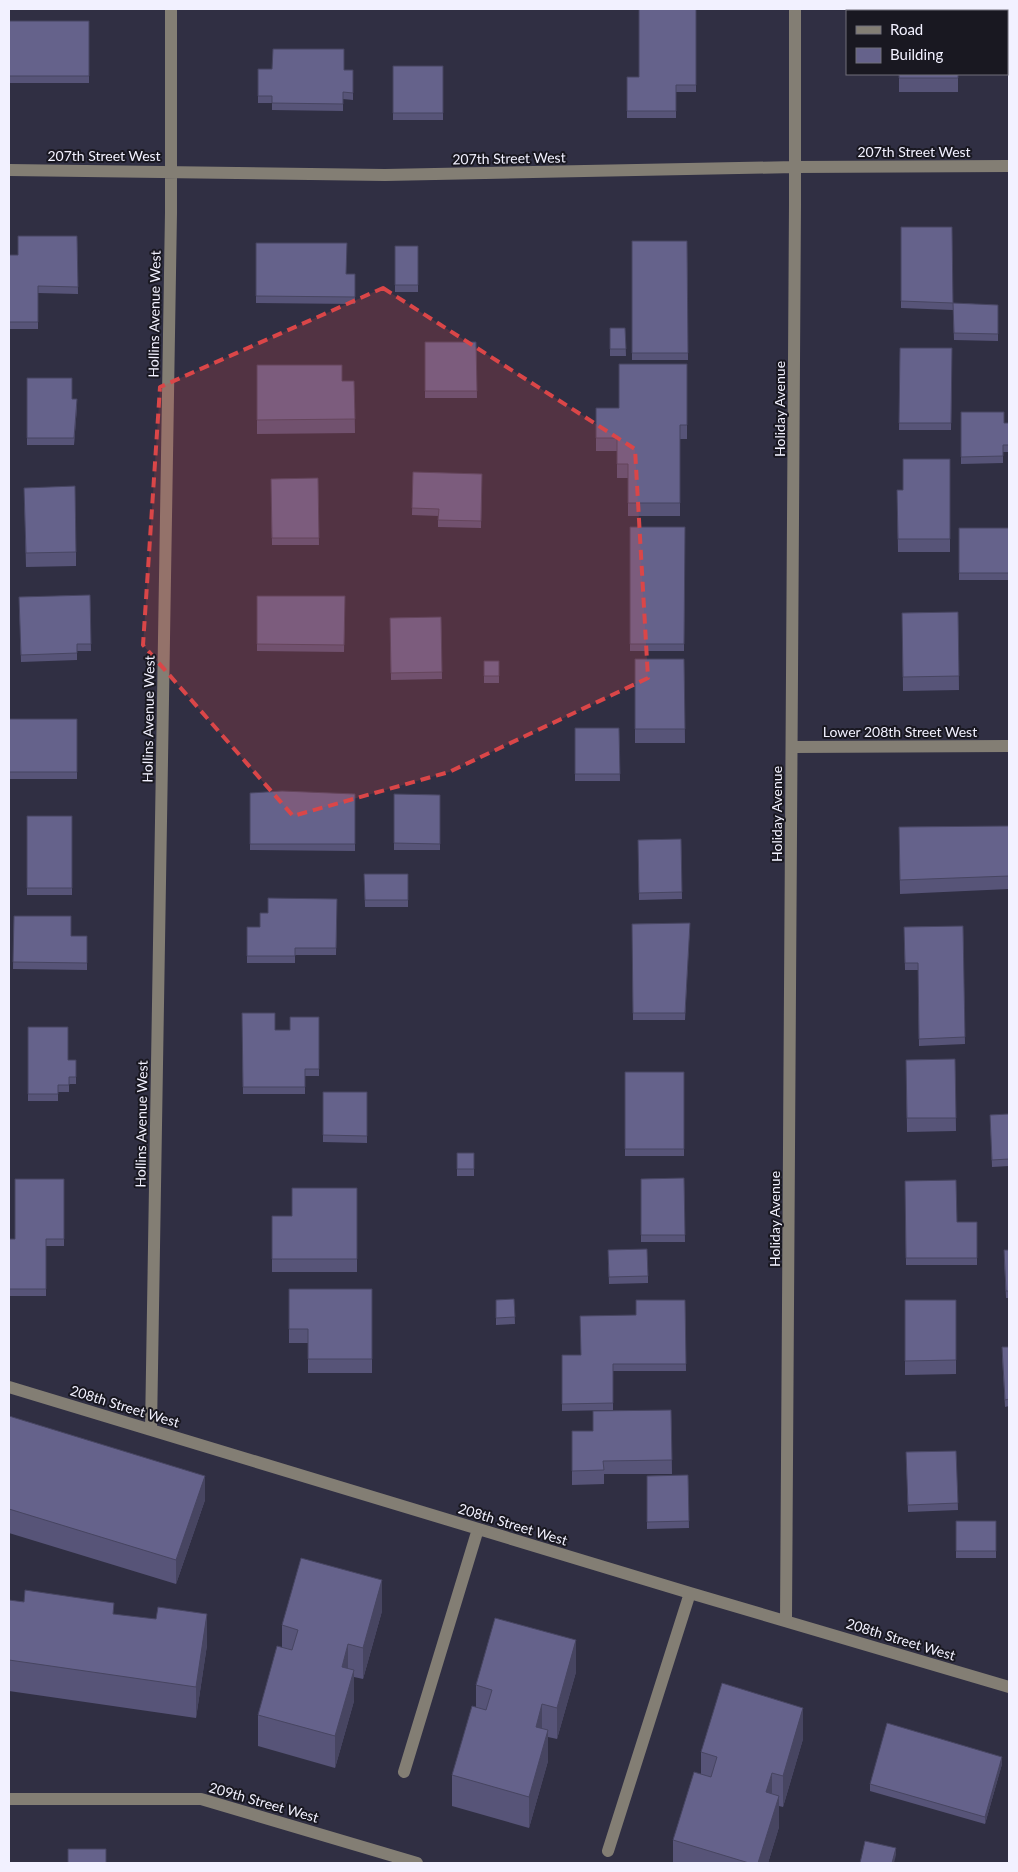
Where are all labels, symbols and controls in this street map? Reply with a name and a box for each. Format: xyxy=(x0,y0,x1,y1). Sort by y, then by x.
legend xyxy=(846,10,1008,75)
text: Road xyxy=(890,20,923,38)
text: Building xyxy=(890,45,943,63)
street label: 207th Street West xyxy=(857,143,971,160)
street label: 207th Street West xyxy=(47,147,161,164)
street label: 207th Street West xyxy=(452,149,566,167)
street label: Hollins Avenue West xyxy=(144,250,164,378)
street label: Holiday Avenue xyxy=(771,361,788,457)
street label: Hollins Avenue West xyxy=(138,655,158,783)
street label: Lower 208th Street West xyxy=(823,723,977,740)
street label: Holiday Avenue xyxy=(768,766,785,862)
street label: Hollins Avenue West xyxy=(131,1060,151,1188)
street label: Holiday Avenue xyxy=(766,1171,783,1267)
street label: 208th Street West xyxy=(68,1381,182,1431)
street label: 208th Street West xyxy=(456,1499,570,1549)
street label: 208th Street West xyxy=(844,1614,958,1664)
street label: 209th Street West xyxy=(207,1778,321,1826)

